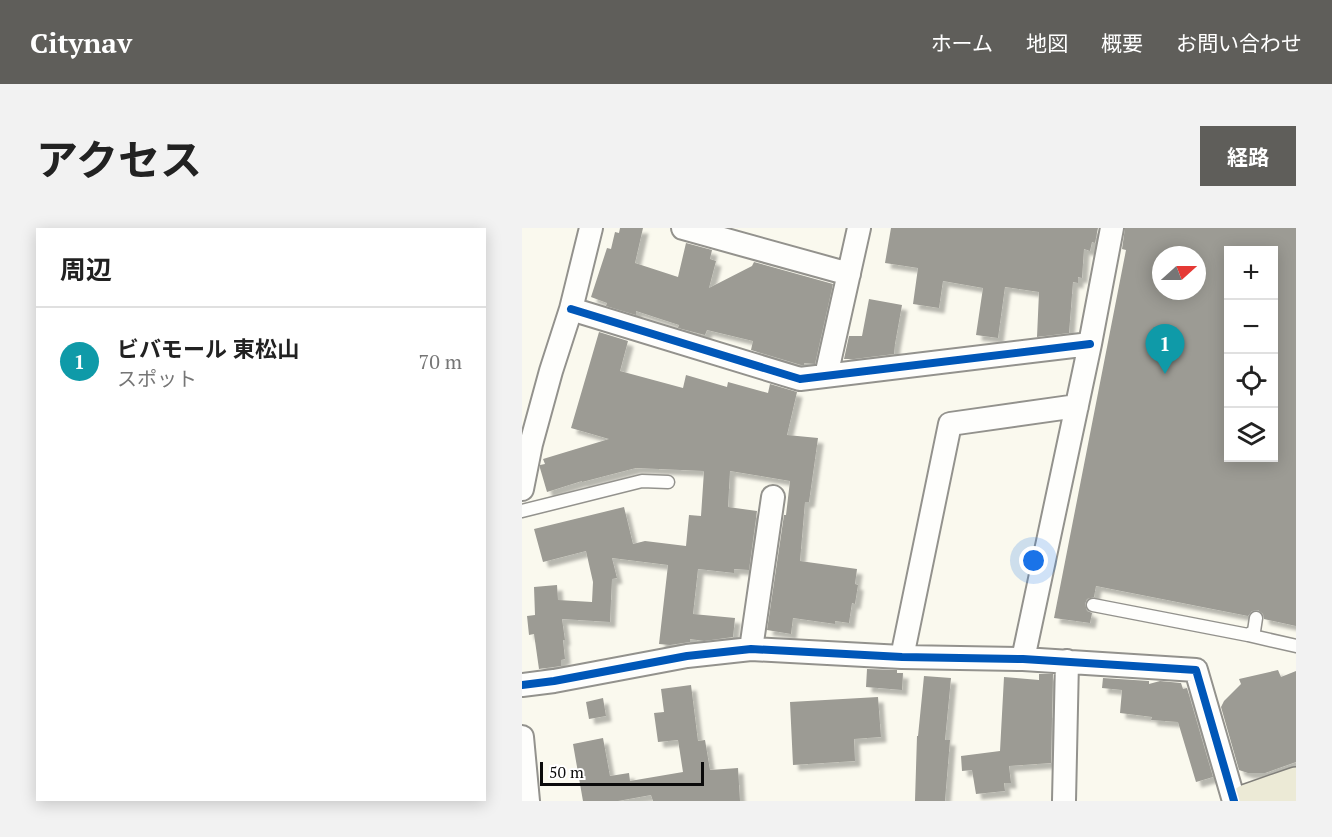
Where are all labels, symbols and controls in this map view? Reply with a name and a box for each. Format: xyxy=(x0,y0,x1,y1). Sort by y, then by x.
text: Citynav xyxy=(30,24,132,61)
text: ホーム xyxy=(931,29,993,57)
text: 地図 xyxy=(1026,29,1068,57)
text: 概要 xyxy=(1101,29,1143,57)
text: お問い合わせ xyxy=(1176,29,1302,57)
button: 経路 xyxy=(1200,126,1296,186)
text: アクセス xyxy=(36,131,202,187)
north arrow xyxy=(1152,246,1206,300)
map controls xyxy=(1224,246,1278,462)
button: + xyxy=(1224,246,1278,300)
text: 周辺 xyxy=(60,252,112,286)
button: − xyxy=(1224,300,1278,354)
pin: 1 xyxy=(1146,324,1184,374)
text: ビバモール 東松山 xyxy=(117,334,299,363)
text: 1 xyxy=(74,348,85,375)
text: 70 m xyxy=(419,348,462,375)
button: locate xyxy=(1224,354,1278,408)
text: スポット xyxy=(117,365,197,392)
button: layers xyxy=(1224,408,1278,462)
your location xyxy=(1019,546,1048,575)
scale bar xyxy=(540,759,704,786)
text: 50 m xyxy=(549,761,584,783)

